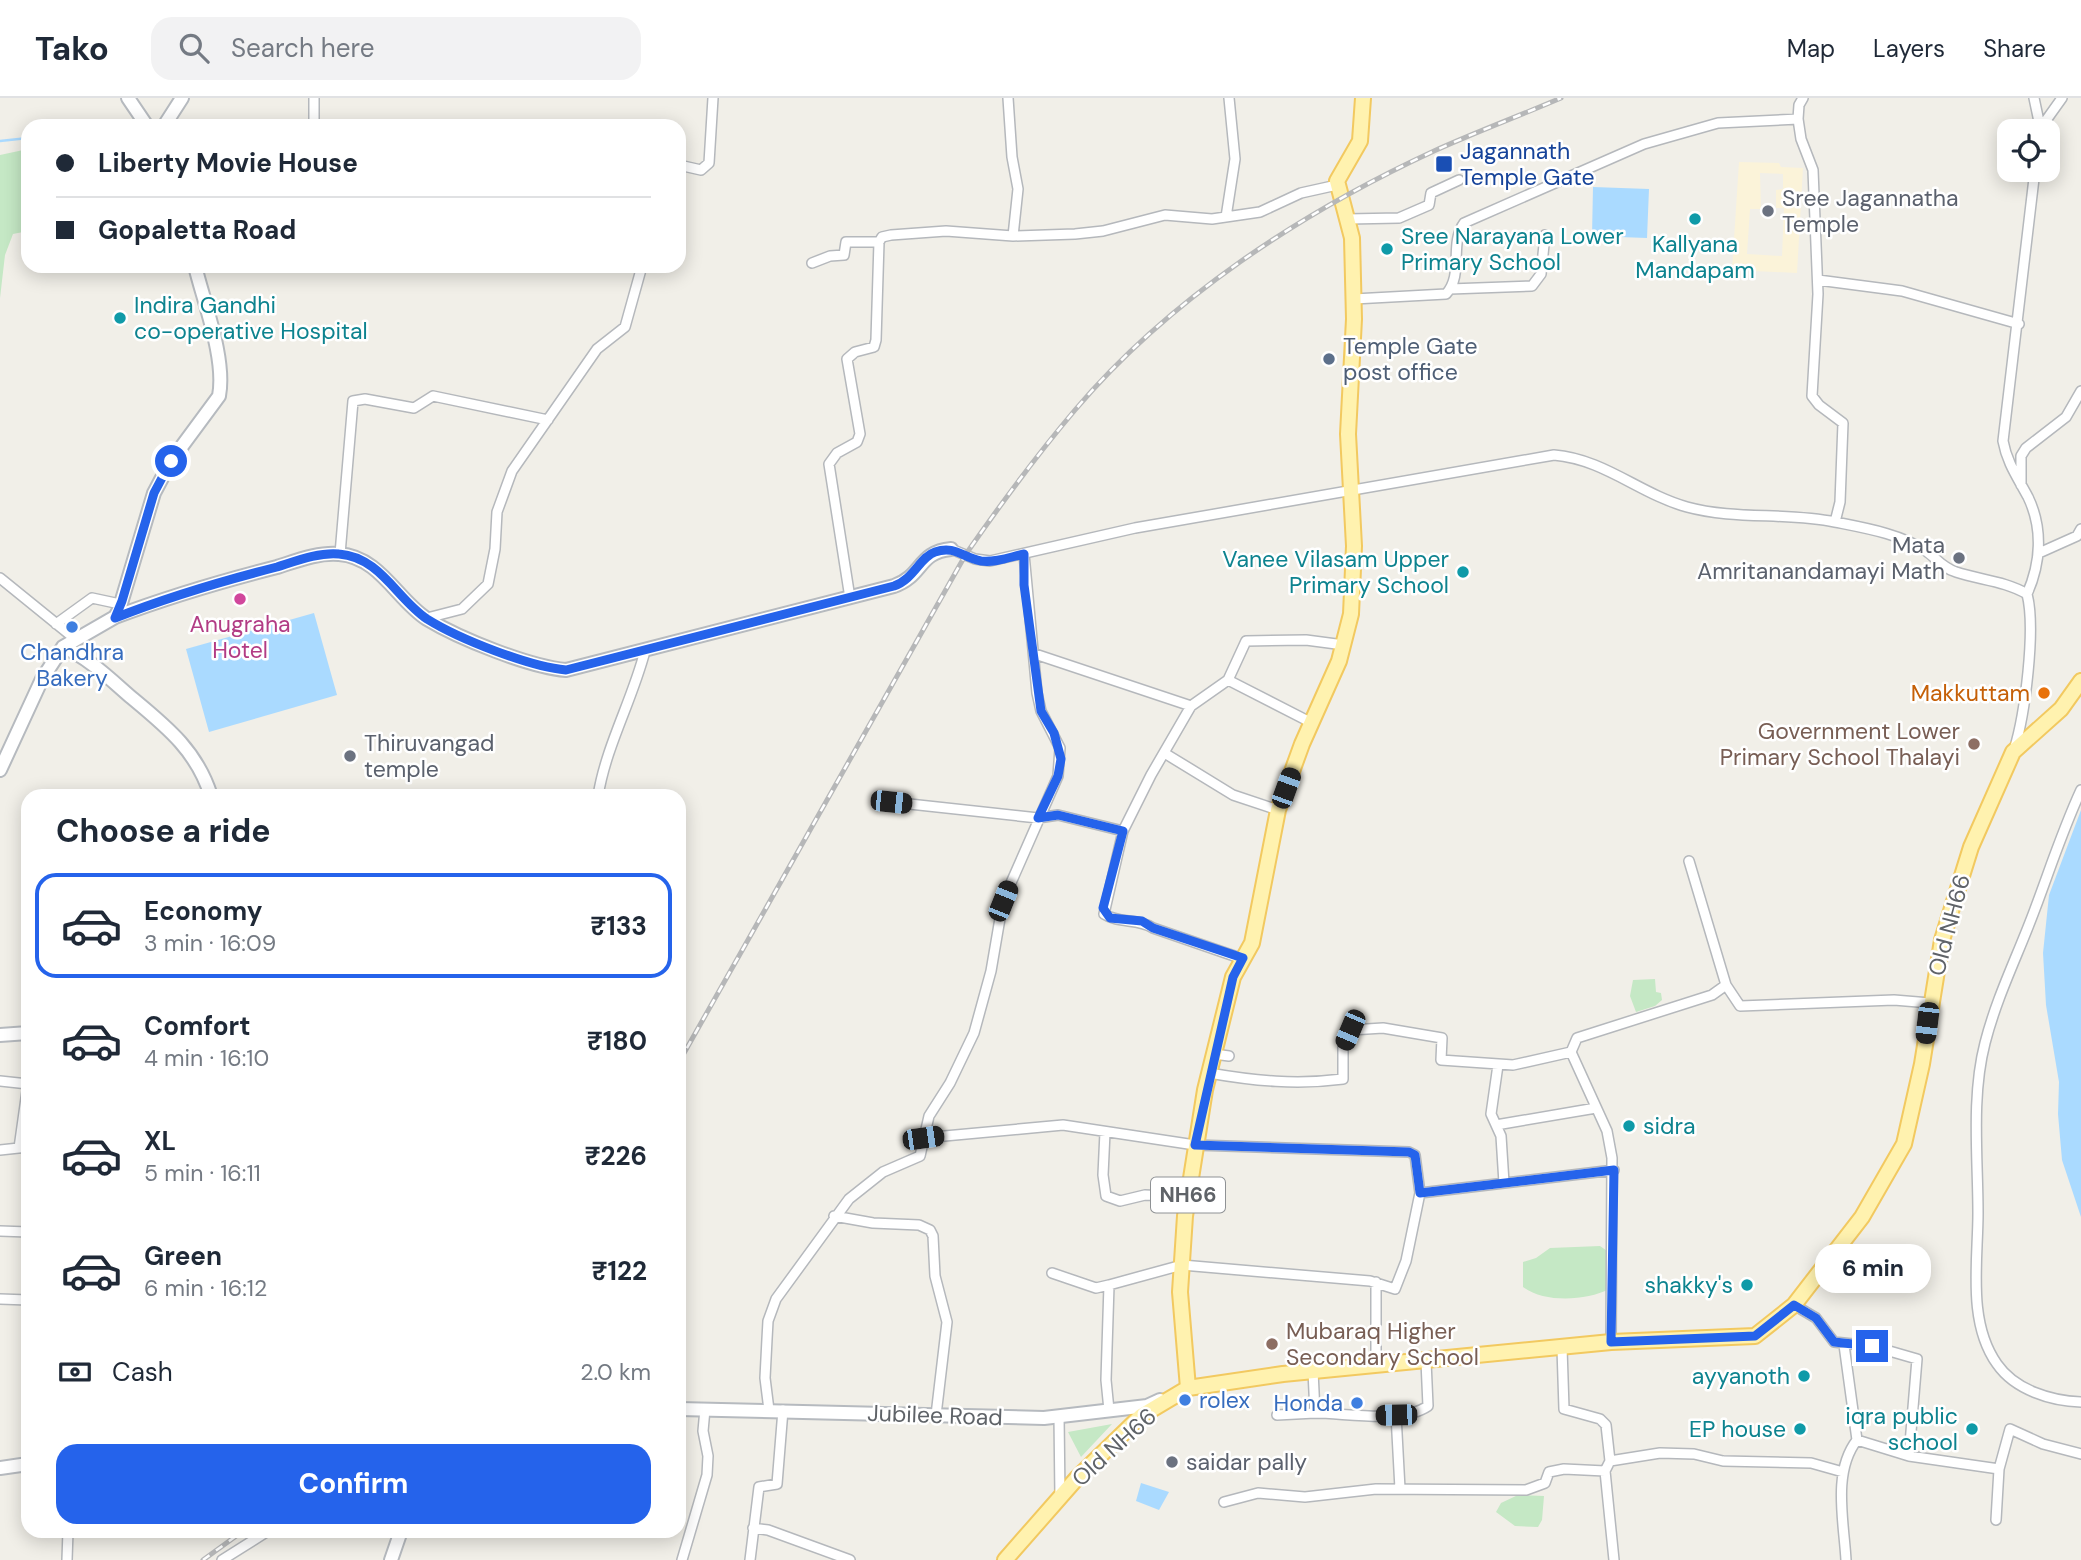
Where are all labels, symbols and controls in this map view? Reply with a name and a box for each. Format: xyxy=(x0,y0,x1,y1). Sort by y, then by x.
search box xyxy=(151,17,641,80)
text: Tako xyxy=(35,27,109,70)
icon: search xyxy=(175,29,213,67)
text: Search here xyxy=(231,31,374,65)
text: Map xyxy=(1787,33,1835,64)
text: Layers xyxy=(1873,33,1945,64)
text: Share xyxy=(1983,33,2046,64)
map controls xyxy=(1997,119,2060,182)
button: locate xyxy=(1997,119,2060,182)
place label: Jagannath Temple Gate xyxy=(1460,136,1594,192)
text: Liberty Movie House xyxy=(98,146,358,180)
marker: Jagannath Temple Gate xyxy=(1434,154,1454,174)
place label: Sree Jagannatha Temple xyxy=(1782,183,1958,239)
marker: Sree Jagannatha Temple xyxy=(1760,203,1776,219)
marker: Kallyana Mandapam xyxy=(1687,211,1703,227)
text: Gopaletta Road xyxy=(98,213,296,247)
place label: Sree Narayana Lower Primary School xyxy=(1401,221,1624,277)
place label: Kallyana Mandapam xyxy=(1635,229,1755,285)
marker: Sree Narayana Lower Primary School xyxy=(1379,241,1395,257)
place label: Indira Gandhi co-operative Hospital xyxy=(134,290,368,346)
marker: Indira Gandhi co-operative Hospital xyxy=(112,310,128,326)
place label: Temple Gate post office xyxy=(1343,331,1477,387)
marker: Temple Gate post office xyxy=(1321,351,1337,367)
route start xyxy=(155,445,187,477)
place label: Mata Amritanandamayi Math xyxy=(1697,530,1945,586)
place label: Vanee Vilasam Upper Primary School xyxy=(1222,544,1449,600)
marker: Mata Amritanandamayi Math xyxy=(1951,550,1967,566)
marker: Vanee Vilasam Upper Primary School xyxy=(1455,564,1471,580)
marker: Anugraha Hotel xyxy=(232,591,248,607)
place label: Anugraha Hotel xyxy=(189,609,291,665)
marker: Chandhra Bakery xyxy=(64,619,80,635)
place label: Chandhra Bakery xyxy=(20,637,124,693)
place label: Makkuttam xyxy=(1911,678,2030,708)
marker: Makkuttam xyxy=(2036,685,2052,701)
place label: Government Lower Primary School Thalayi xyxy=(1720,716,1960,772)
place label: Thiruvangad temple xyxy=(364,728,494,784)
marker: Government Lower Primary School Thalayi xyxy=(1966,736,1982,752)
marker: Thiruvangad temple xyxy=(342,748,358,764)
car xyxy=(1269,765,1304,811)
car xyxy=(870,789,913,815)
text: Choose a ride xyxy=(56,810,271,852)
street label: Old NH66 xyxy=(1921,871,1977,979)
car xyxy=(986,878,1021,924)
icon: car xyxy=(60,894,123,957)
text: Economy xyxy=(144,894,262,928)
text: ₹133 xyxy=(590,909,647,943)
text: 3 min · 16:09 xyxy=(144,928,276,958)
car xyxy=(1915,1001,1940,1045)
car xyxy=(1333,1007,1368,1053)
icon: car xyxy=(60,1009,123,1072)
text: Comfort xyxy=(144,1009,250,1043)
text: ₹180 xyxy=(587,1024,647,1058)
text: 4 min · 16:10 xyxy=(144,1043,269,1073)
place label: sidra xyxy=(1643,1111,1696,1141)
marker: sidra xyxy=(1621,1118,1637,1134)
icon: car xyxy=(60,1124,123,1187)
text: XL xyxy=(144,1124,176,1158)
car xyxy=(901,1125,946,1151)
text: ₹226 xyxy=(585,1139,647,1173)
text: 5 min · 16:11 xyxy=(144,1158,261,1188)
road number: NH66 xyxy=(1151,1178,1225,1212)
icon: car xyxy=(60,1239,123,1302)
text: Green xyxy=(144,1239,222,1273)
callout: 6 min xyxy=(1814,1244,1930,1294)
text: 6 min xyxy=(1842,1253,1904,1283)
text: ₹122 xyxy=(592,1254,647,1288)
place label: shakky's xyxy=(1645,1270,1733,1300)
text: 6 min · 16:12 xyxy=(144,1273,267,1303)
marker: shakky's xyxy=(1739,1277,1755,1293)
place label: Mubaraq Higher Secondary School xyxy=(1286,1316,1479,1372)
route end xyxy=(1856,1330,1888,1362)
marker: Mubaraq Higher Secondary School xyxy=(1264,1336,1280,1352)
icon: cash xyxy=(56,1353,94,1391)
text: Cash xyxy=(112,1355,173,1389)
text: 2.0 km xyxy=(580,1357,651,1387)
place label: ayyanoth xyxy=(1692,1361,1790,1391)
marker: ayyanoth xyxy=(1796,1368,1812,1384)
place label: rolex xyxy=(1199,1385,1250,1415)
place label: Honda xyxy=(1274,1388,1343,1418)
marker: rolex xyxy=(1177,1392,1193,1408)
marker: Honda xyxy=(1349,1395,1365,1411)
street label: Jubilee Road xyxy=(867,1398,1003,1432)
street label: Old NH66 xyxy=(1065,1401,1163,1493)
place label: iqra public school xyxy=(1845,1401,1958,1457)
car xyxy=(1375,1404,1418,1426)
place label: EP house xyxy=(1689,1414,1786,1444)
marker: EP house xyxy=(1792,1421,1808,1437)
marker: iqra public school xyxy=(1964,1421,1980,1437)
button: Confirm xyxy=(56,1444,651,1524)
place label: saidar pally xyxy=(1186,1447,1307,1477)
marker: saidar pally xyxy=(1164,1454,1180,1470)

